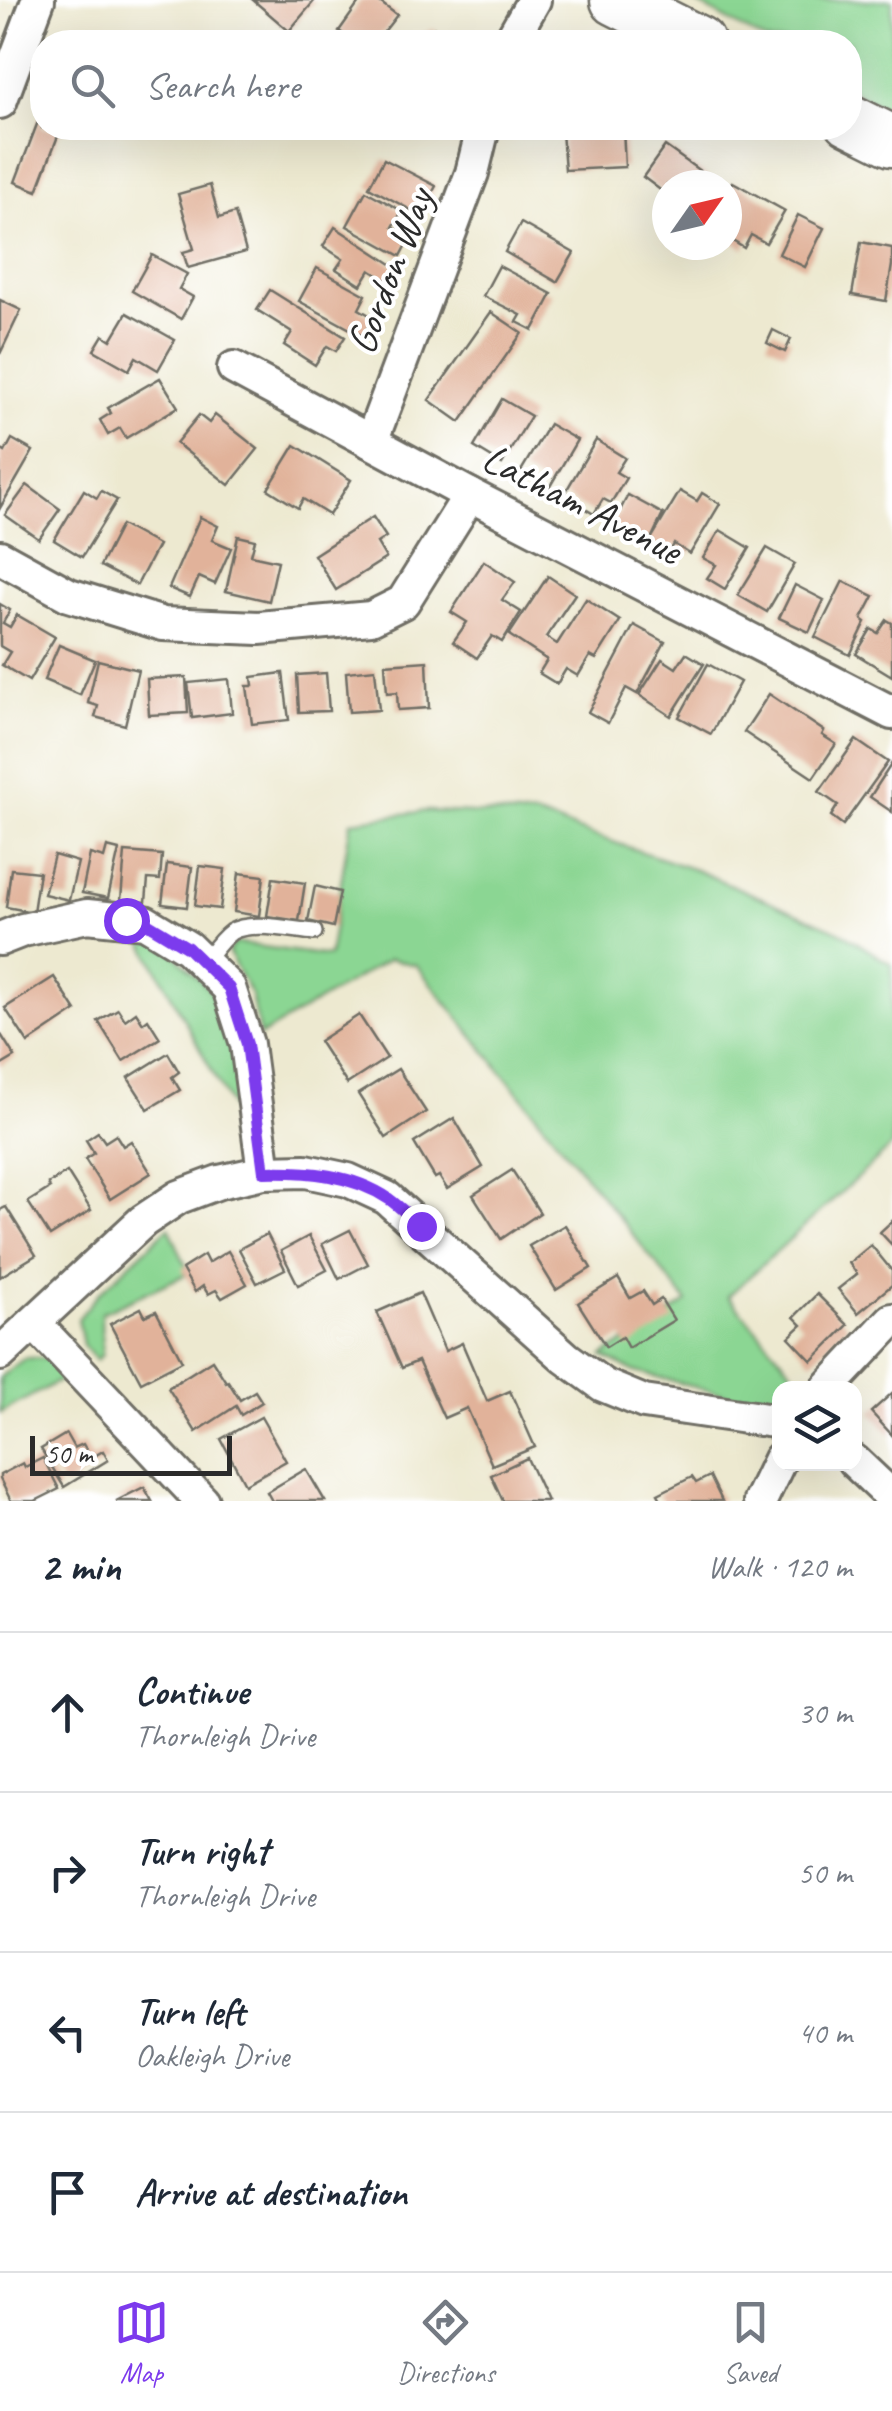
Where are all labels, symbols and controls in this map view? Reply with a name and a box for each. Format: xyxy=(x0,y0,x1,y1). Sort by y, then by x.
search box xyxy=(30,30,862,140)
icon: search xyxy=(65,58,120,113)
text: Search here xyxy=(145,62,300,109)
north arrow xyxy=(652,170,742,260)
street label: Gordon Way xyxy=(334,178,447,361)
street label: Latham Avenue xyxy=(474,431,692,578)
route start xyxy=(104,898,150,944)
route end xyxy=(399,1204,445,1250)
map controls xyxy=(772,1381,862,1471)
button: layers xyxy=(772,1381,862,1471)
scale bar xyxy=(30,1431,232,1476)
text: 50 m xyxy=(45,1436,93,1471)
text: 2 min xyxy=(40,1540,120,1593)
text: Walk · 120 m xyxy=(708,1546,852,1587)
text: Continue xyxy=(135,1668,249,1715)
icon: ahead xyxy=(40,1685,95,1740)
text: 30 m xyxy=(798,1692,852,1733)
text: Thornleigh Drive xyxy=(135,1715,315,1756)
text: Turn right xyxy=(135,1828,269,1875)
icon: right xyxy=(40,1845,95,1900)
text: 50 m xyxy=(798,1852,852,1893)
text: Thornleigh Drive xyxy=(135,1875,315,1916)
text: Turn left xyxy=(135,1988,245,2035)
icon: left xyxy=(40,2005,95,2060)
text: 40 m xyxy=(798,2012,852,2053)
text: Oakleigh Drive xyxy=(135,2035,289,2076)
icon: arrive xyxy=(40,2165,95,2220)
text: Arrive at destination xyxy=(135,2169,407,2216)
tab: Map xyxy=(114,2295,169,2390)
tab: Directions xyxy=(397,2295,495,2390)
tab: Saved xyxy=(723,2295,778,2390)

